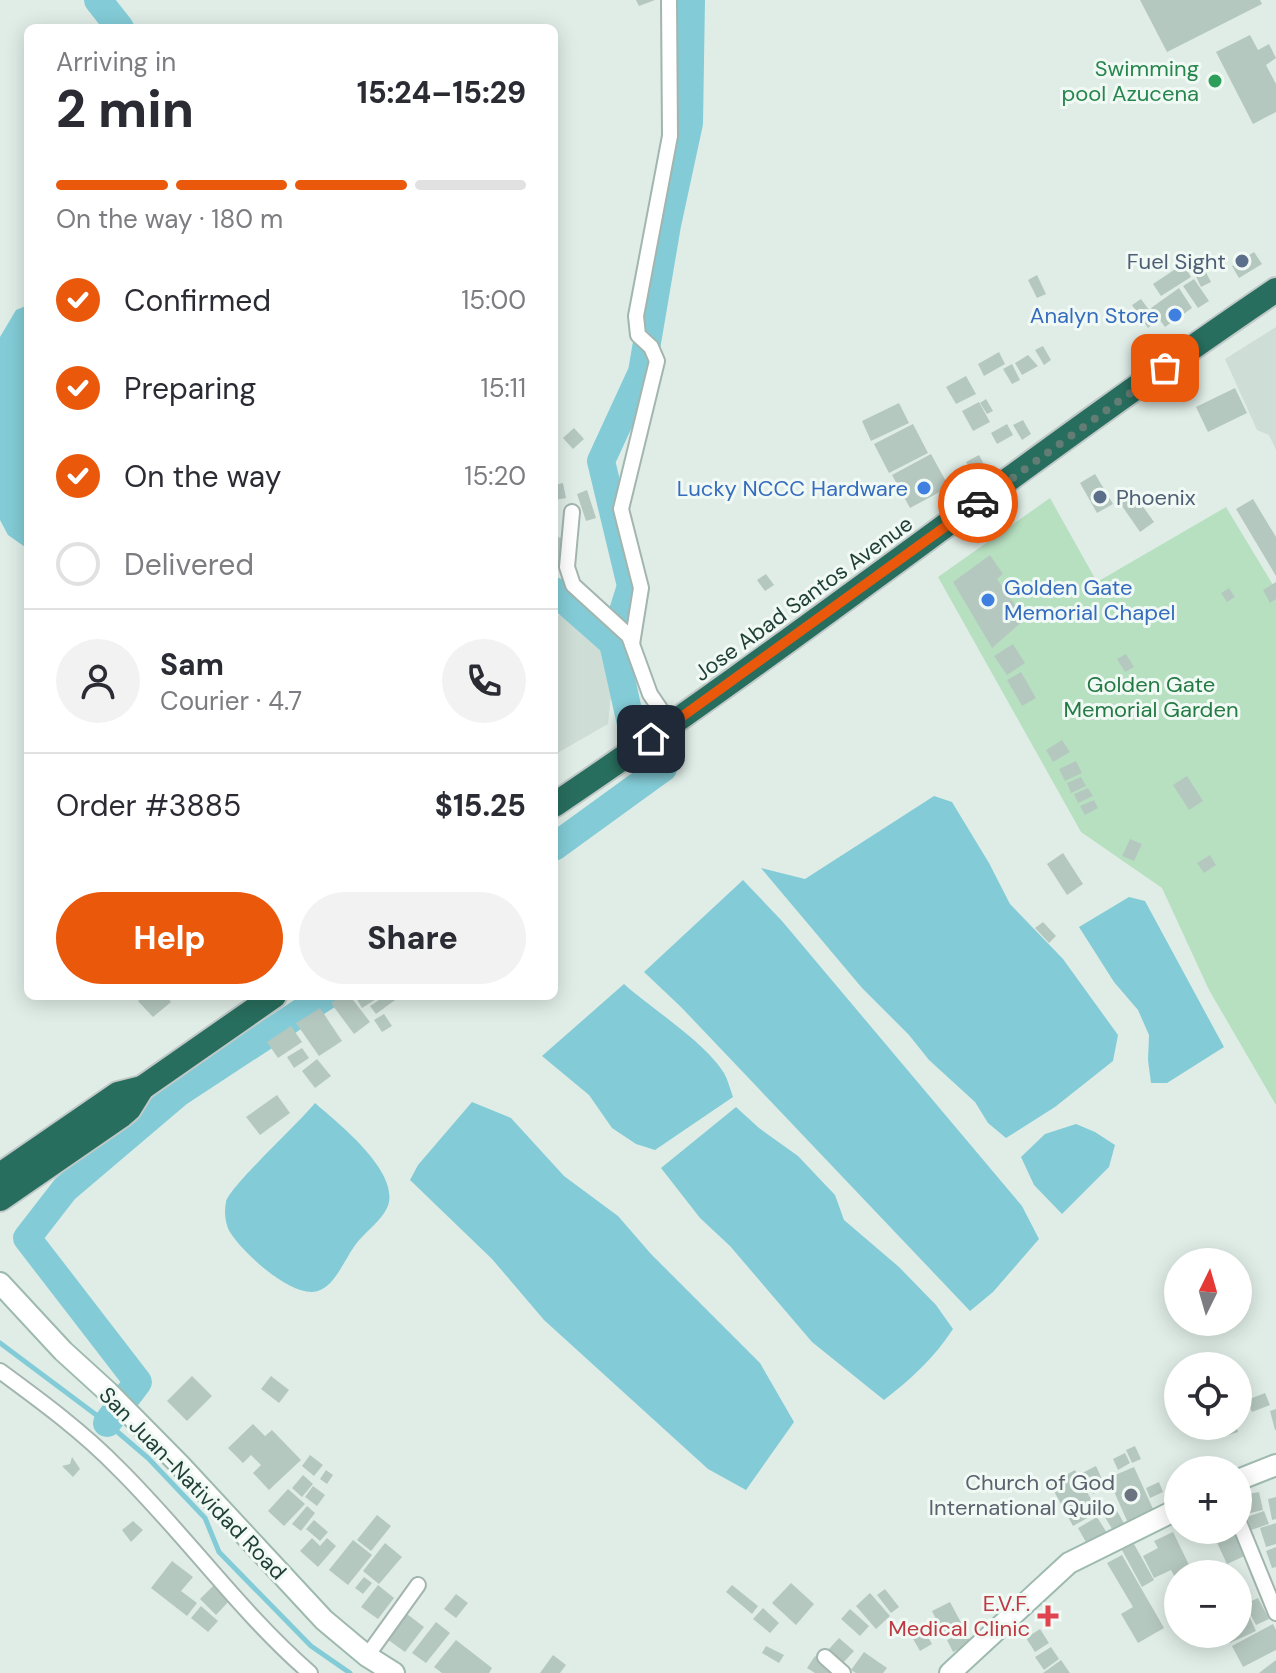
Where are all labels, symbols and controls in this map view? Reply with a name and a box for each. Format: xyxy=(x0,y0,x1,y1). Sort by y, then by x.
text: Arriving in xyxy=(56,45,176,79)
place label: Swimming pool Azucena xyxy=(1061,54,1199,108)
marker: Swimming pool Azucena xyxy=(1206,72,1224,90)
text: 15:24–15:29 xyxy=(357,73,526,112)
text: 2 min xyxy=(56,75,194,143)
text: On the way · 180 m xyxy=(56,202,283,236)
place label: Fuel Sight xyxy=(1127,247,1226,276)
marker: Fuel Sight xyxy=(1233,252,1251,270)
icon: check xyxy=(56,278,100,322)
text: Confirmed xyxy=(124,281,271,320)
text: 15:00 xyxy=(461,283,526,317)
place label: Analyn Store xyxy=(1030,301,1159,330)
marker: Analyn Store xyxy=(1166,306,1184,324)
pin xyxy=(1131,334,1199,402)
icon: bag xyxy=(1143,346,1187,390)
icon: check xyxy=(56,366,100,410)
text: Preparing xyxy=(124,369,256,408)
text: 15:11 xyxy=(481,371,526,405)
icon: check xyxy=(56,454,100,498)
text: On the way xyxy=(124,457,281,496)
text: 15:20 xyxy=(464,459,526,493)
courier xyxy=(938,463,1018,543)
place label: Lucky NCCC Hardware xyxy=(677,474,908,503)
marker: Lucky NCCC Hardware xyxy=(915,479,933,497)
icon: car xyxy=(956,481,1000,525)
place label: Phoenix xyxy=(1116,483,1196,512)
marker: Phoenix xyxy=(1091,488,1109,506)
street label: Jose Abad Santos Avenue xyxy=(688,509,919,688)
text: Delivered xyxy=(124,545,254,584)
place label: Golden Gate Memorial Chapel xyxy=(1004,573,1175,627)
marker: Golden Gate Memorial Chapel xyxy=(979,591,997,609)
button: person xyxy=(56,639,140,723)
button: phone xyxy=(442,639,526,723)
text: Sam xyxy=(160,645,224,684)
park label: Golden Gate Memorial Garden xyxy=(1063,670,1239,724)
text: Courier · 4.7 xyxy=(160,684,302,718)
pin xyxy=(617,705,685,773)
icon: home xyxy=(629,717,673,761)
text: Order #3885 xyxy=(56,786,241,825)
text: $15.25 xyxy=(435,786,526,825)
button: Help xyxy=(56,892,283,984)
button: Share xyxy=(299,892,526,984)
north arrow xyxy=(1164,1248,1252,1336)
map controls xyxy=(1164,1248,1252,1648)
button: locate xyxy=(1164,1352,1252,1440)
street label: San Juan-Natividad Road xyxy=(93,1381,293,1586)
button: + xyxy=(1164,1456,1252,1544)
place label: Church of God International Quilo xyxy=(929,1468,1115,1522)
marker: Church of God International Quilo xyxy=(1122,1486,1140,1504)
button: − xyxy=(1164,1560,1252,1648)
place label: E.V.F. Medical Clinic xyxy=(888,1589,1030,1643)
marker: E.V.F. Medical Clinic xyxy=(1037,1605,1059,1627)

